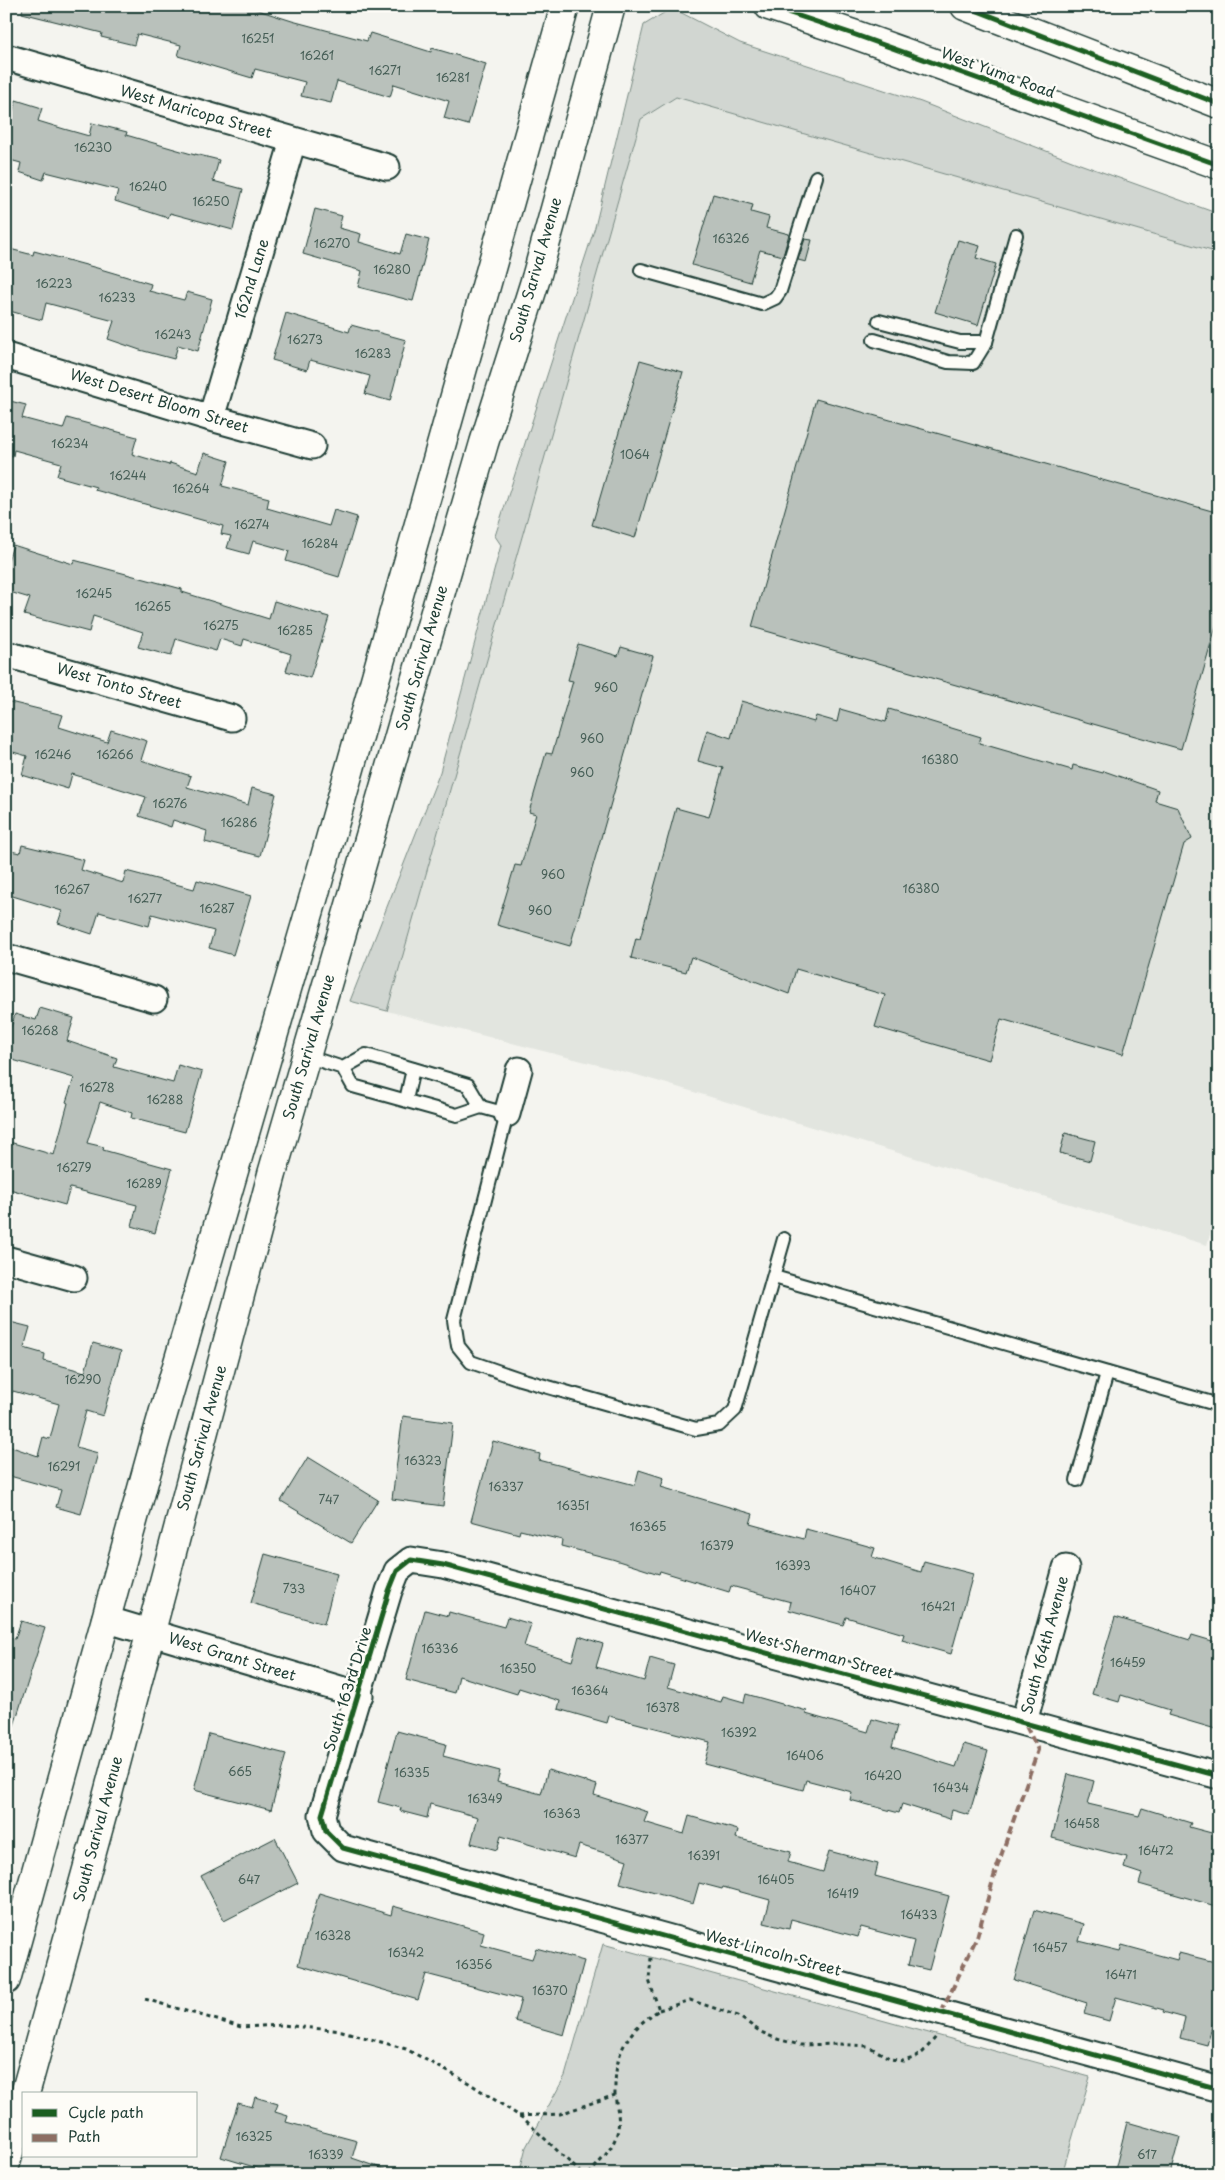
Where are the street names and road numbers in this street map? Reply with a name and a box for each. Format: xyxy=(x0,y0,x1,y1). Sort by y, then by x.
street label: West Yuma Road xyxy=(938,40,1059,103)
street label: West Maricopa Street xyxy=(118,78,275,143)
street label: South Sarival Avenue xyxy=(503,194,566,345)
street label: 162nd Lane xyxy=(227,236,274,322)
street label: West Desert Bloom Street xyxy=(67,361,252,438)
street label: South Sarival Avenue xyxy=(389,582,452,733)
street label: West Tonto Street xyxy=(54,656,185,713)
street label: South Sarival Avenue xyxy=(276,971,339,1122)
street label: South Sarival Avenue xyxy=(170,1362,231,1513)
street label: South 164th Avenue xyxy=(1014,1573,1073,1716)
street label: West Sherman Street xyxy=(743,1622,897,1684)
street label: South 163rd Drive xyxy=(317,1623,377,1754)
street label: West Grant Street xyxy=(166,1625,299,1686)
street label: South Sarival Avenue xyxy=(66,1753,127,1904)
street label: West Lincoln Street xyxy=(703,1922,844,1981)

